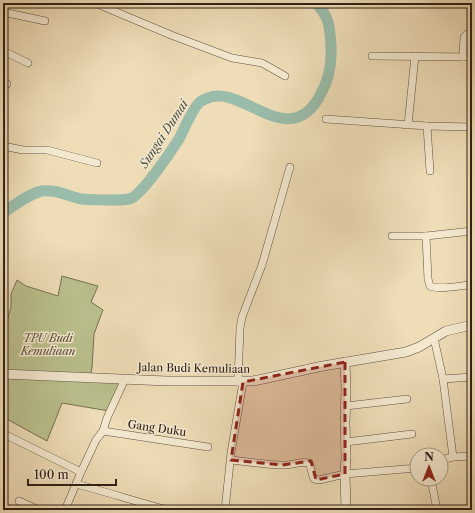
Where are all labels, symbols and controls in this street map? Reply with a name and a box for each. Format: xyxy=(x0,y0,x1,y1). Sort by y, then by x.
water label: Sungai Dumai xyxy=(135,96,192,171)
park label: TPU Budi Kemuliaan xyxy=(20,331,76,358)
street label: Jalan Budi Kemuliaan xyxy=(136,360,250,376)
street label: Gang Duku xyxy=(127,417,187,439)
north arrow xyxy=(409,447,449,487)
text: N xyxy=(424,450,434,464)
scale bar xyxy=(28,461,116,487)
text: 100 m xyxy=(34,467,69,482)

